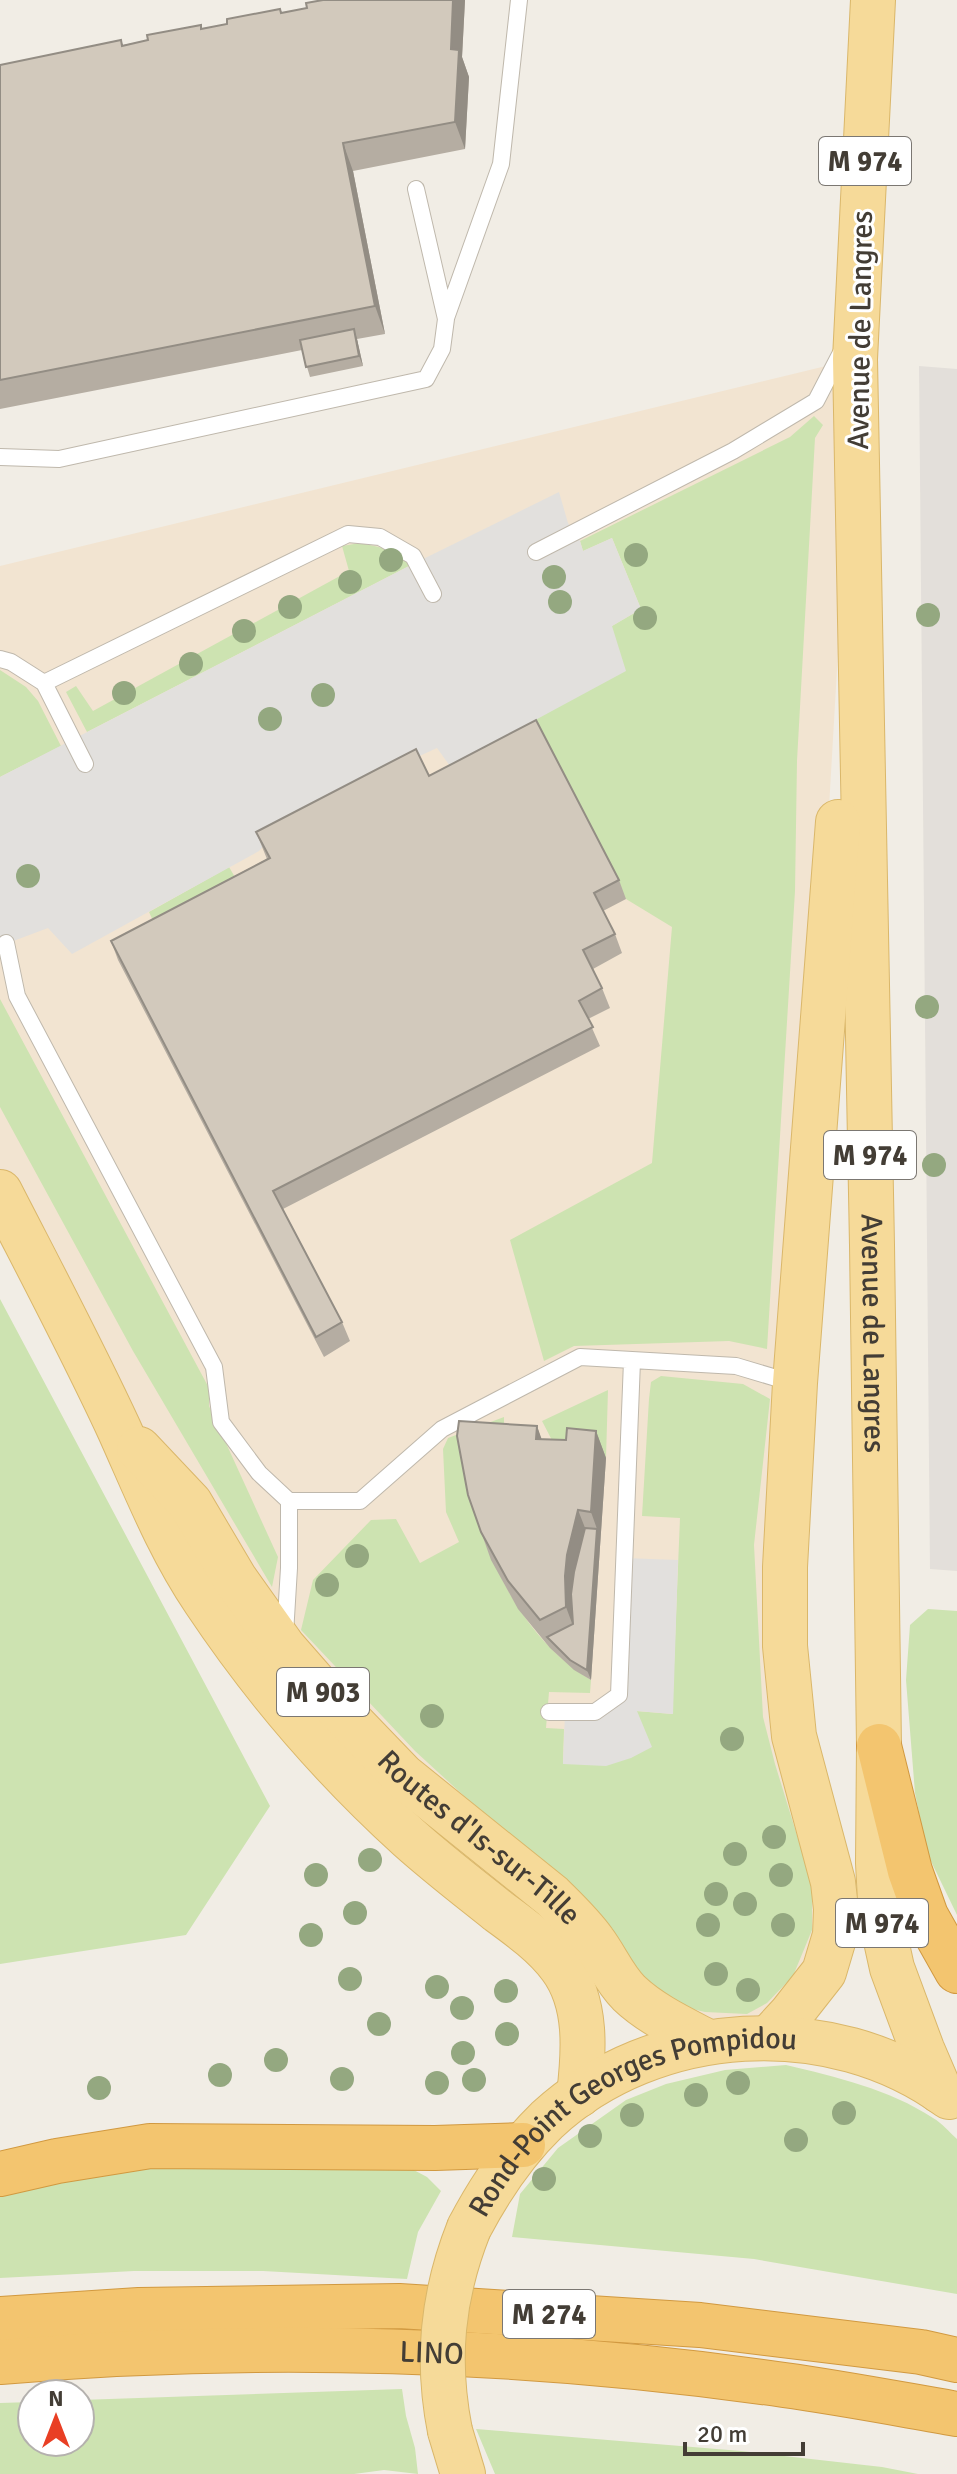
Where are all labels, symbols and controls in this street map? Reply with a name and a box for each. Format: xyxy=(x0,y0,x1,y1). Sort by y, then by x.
road number: M 974 xyxy=(819,137,911,185)
street label: Avenue de Langres xyxy=(840,210,881,450)
road number: M 974 xyxy=(824,1131,916,1179)
street label: Avenue de Langres xyxy=(852,1213,893,1453)
road number: M 903 xyxy=(277,1668,369,1716)
street label: Routes d'Is-sur-Tille xyxy=(369,1743,589,1933)
road number: M 974 xyxy=(836,1899,928,1947)
street label: Rond-Point Georges Pompidou xyxy=(461,2020,799,2224)
road number: M 274 xyxy=(503,2290,595,2338)
street label: LINO xyxy=(399,2334,465,2373)
north arrow xyxy=(16,2378,96,2458)
text: N xyxy=(48,2385,64,2412)
scale bar xyxy=(685,2406,803,2456)
text: 20 m xyxy=(697,2419,747,2449)

